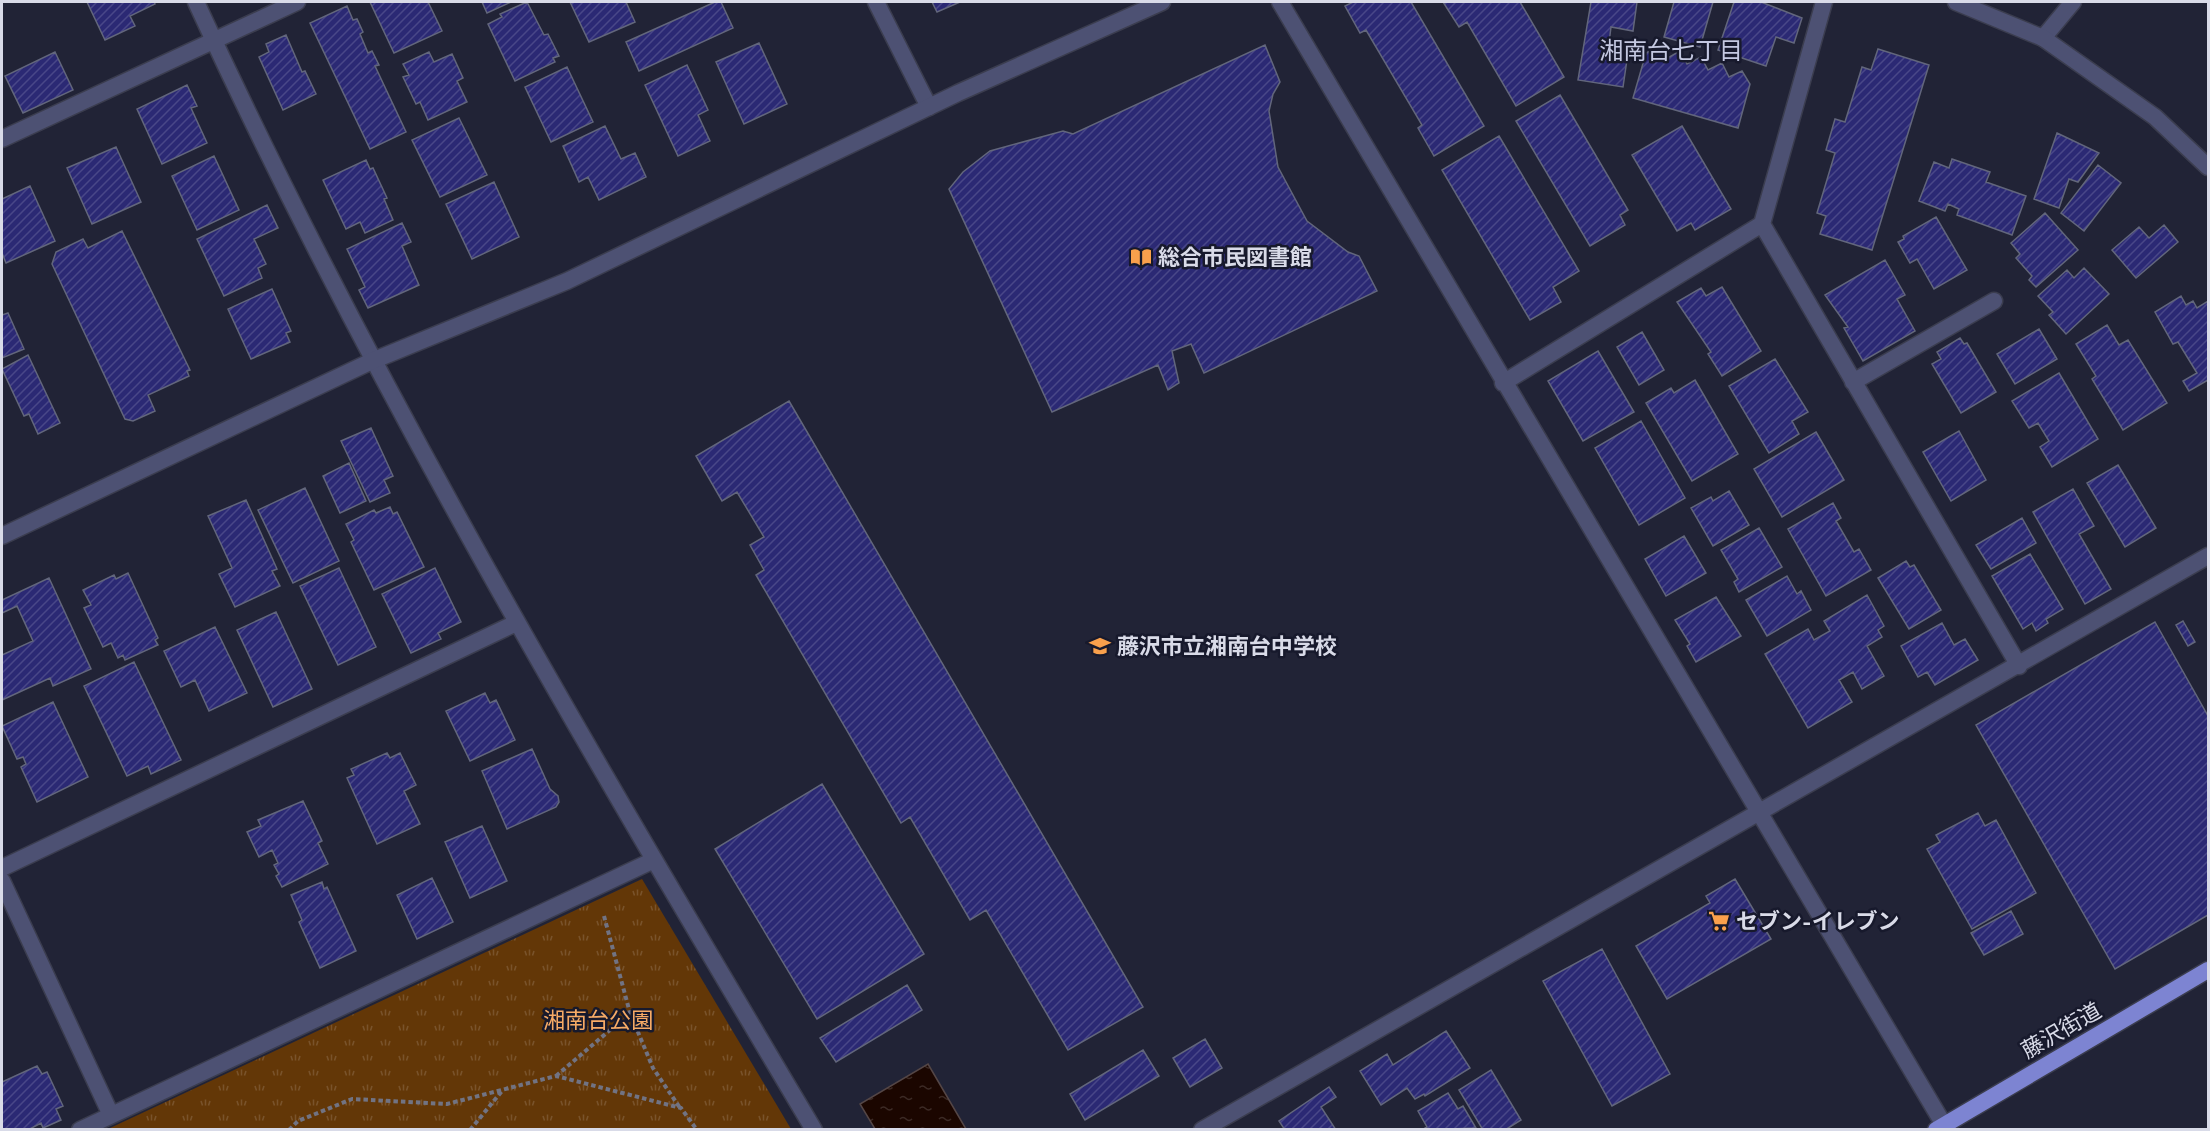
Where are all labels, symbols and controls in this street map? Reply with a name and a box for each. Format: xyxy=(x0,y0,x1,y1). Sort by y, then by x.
district label: 湘南台七丁目 xyxy=(1599,35,1743,66)
place label: 総合市民図書館 xyxy=(1158,243,1312,271)
library icon: 総合市民図書館 xyxy=(1129,245,1153,269)
place label: 藤沢市立湘南台中学校 xyxy=(1117,632,1337,660)
school or university icon: 藤沢市立湘南台中学校 xyxy=(1088,634,1112,658)
place label: セブン-イレブン xyxy=(1736,907,1900,935)
supermarket icon: セブン-イレブン xyxy=(1707,909,1731,933)
street label: 藤沢街道 xyxy=(2016,996,2106,1064)
park label: 湘南台公園 xyxy=(543,1006,653,1034)

